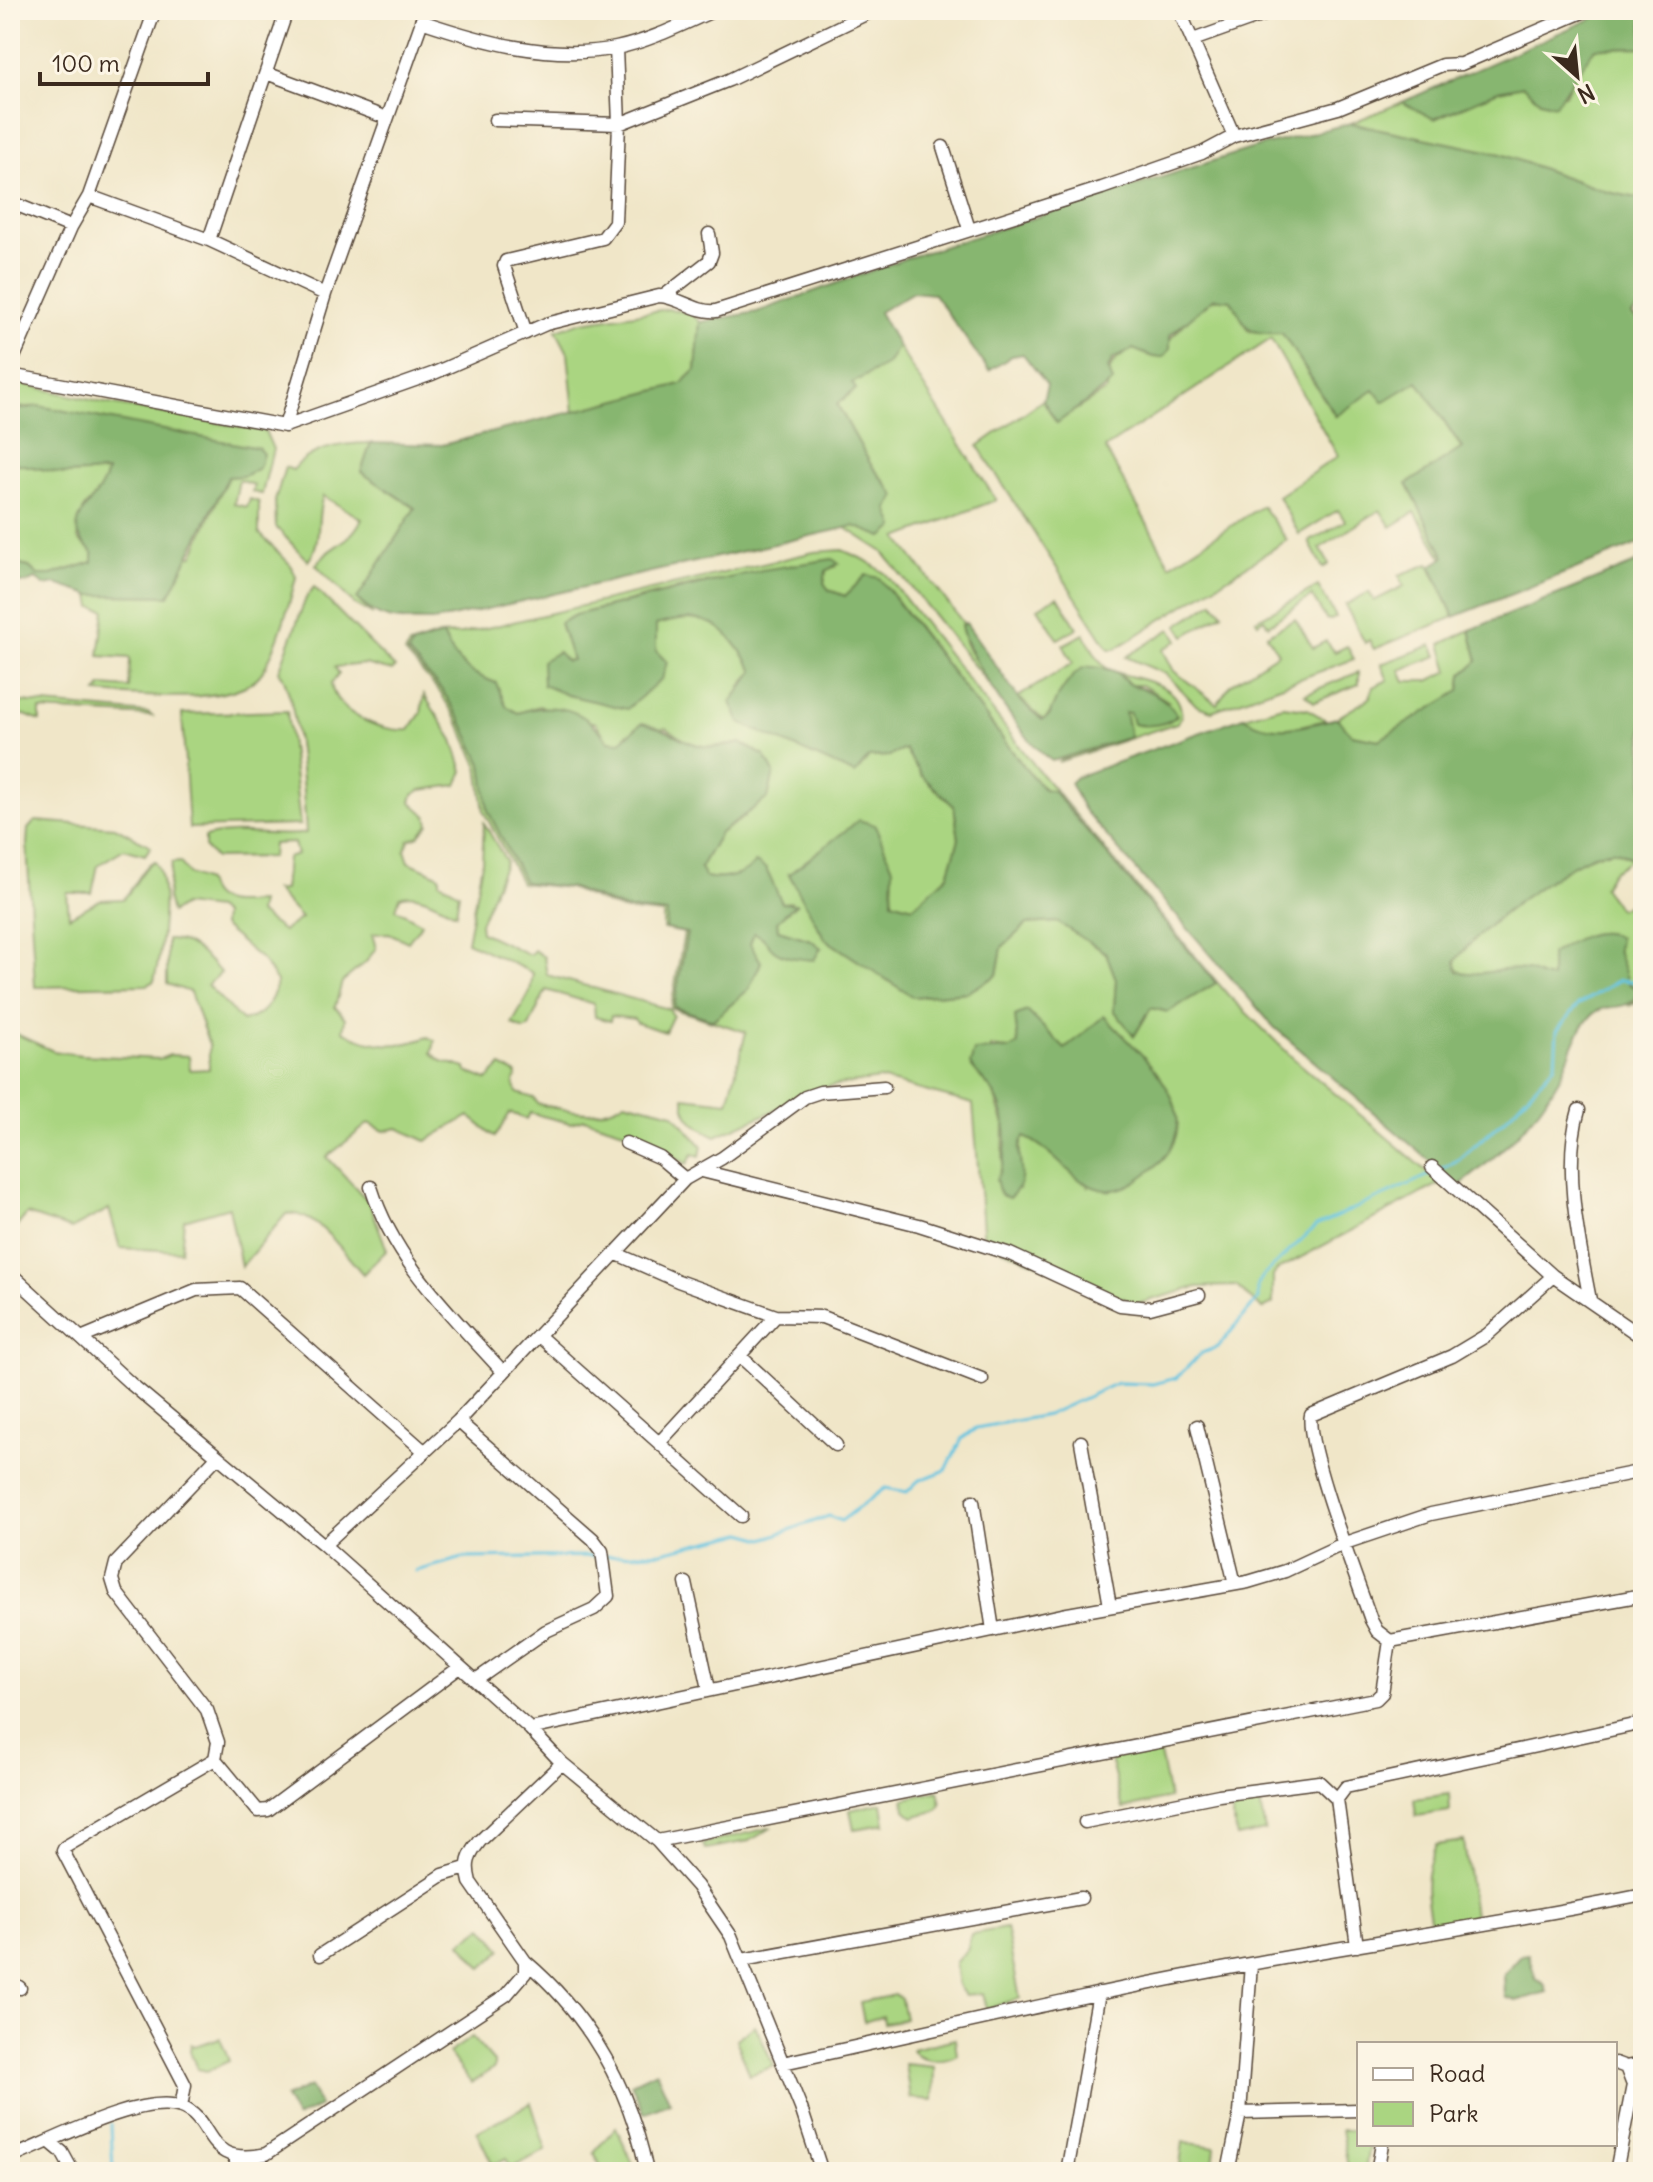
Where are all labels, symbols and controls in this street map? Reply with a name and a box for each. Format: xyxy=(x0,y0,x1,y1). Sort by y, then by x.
scale bar xyxy=(40,36,208,86)
north arrow xyxy=(1537,36,1617,116)
text: 100 m xyxy=(52,48,120,78)
text: N xyxy=(1573,78,1599,110)
legend xyxy=(1357,2042,1617,2146)
text: Road xyxy=(1429,2058,1485,2088)
text: Park xyxy=(1429,2098,1479,2128)

